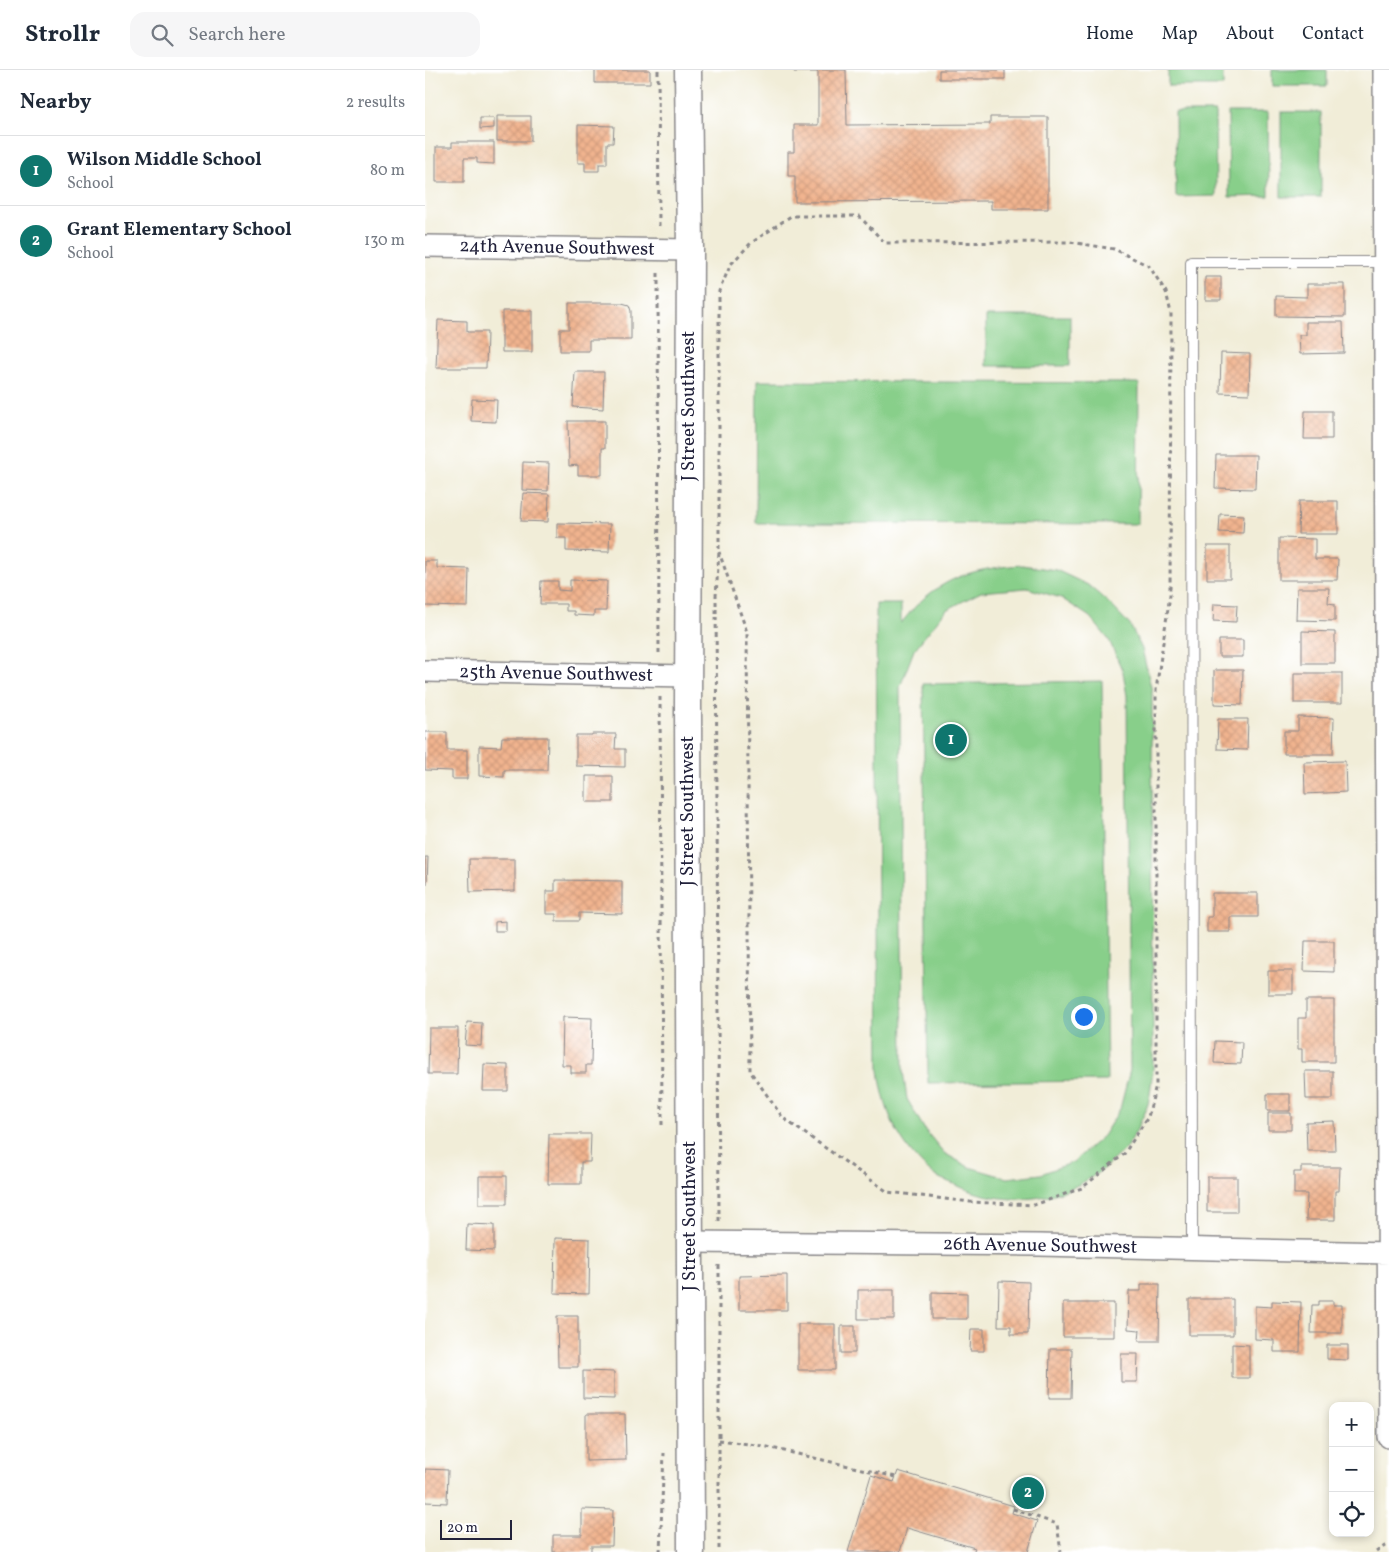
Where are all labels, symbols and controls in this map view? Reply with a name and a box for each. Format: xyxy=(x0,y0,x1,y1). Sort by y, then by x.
search box xyxy=(130,12,480,57)
text: Strollr xyxy=(25,18,100,52)
icon: search xyxy=(148,21,176,49)
text: Search here xyxy=(188,22,286,48)
text: Home xyxy=(1086,22,1134,47)
text: Map xyxy=(1162,22,1198,47)
text: About xyxy=(1226,22,1274,47)
text: Contact xyxy=(1302,22,1364,47)
text: Nearby xyxy=(20,88,91,117)
text: 2 results xyxy=(346,92,405,114)
text: Wilson Middle School xyxy=(67,147,262,173)
text: 1 xyxy=(33,160,39,182)
text: 80 m xyxy=(370,160,405,182)
text: School xyxy=(67,173,114,195)
text: Grant Elementary School xyxy=(67,217,292,243)
text: 2 xyxy=(32,230,40,252)
text: 130 m xyxy=(364,230,405,252)
street label: 24th Avenue Southwest xyxy=(459,233,655,263)
text: School xyxy=(67,243,114,265)
street label: J Street Southwest xyxy=(676,330,702,481)
street label: 25th Avenue Southwest xyxy=(459,659,654,689)
pin: 1 xyxy=(935,721,967,759)
street label: J Street Southwest xyxy=(675,735,701,886)
your location xyxy=(1071,1004,1097,1030)
street label: J Street Southwest xyxy=(677,1140,703,1291)
street label: 26th Avenue Southwest xyxy=(943,1231,1138,1261)
map controls xyxy=(1329,1402,1374,1537)
button: + xyxy=(1329,1402,1374,1447)
button: − xyxy=(1329,1447,1374,1492)
pin: 2 xyxy=(1012,1474,1044,1512)
button: locate xyxy=(1329,1492,1374,1537)
scale bar xyxy=(440,1517,513,1540)
text: 20 m xyxy=(447,1519,478,1538)

